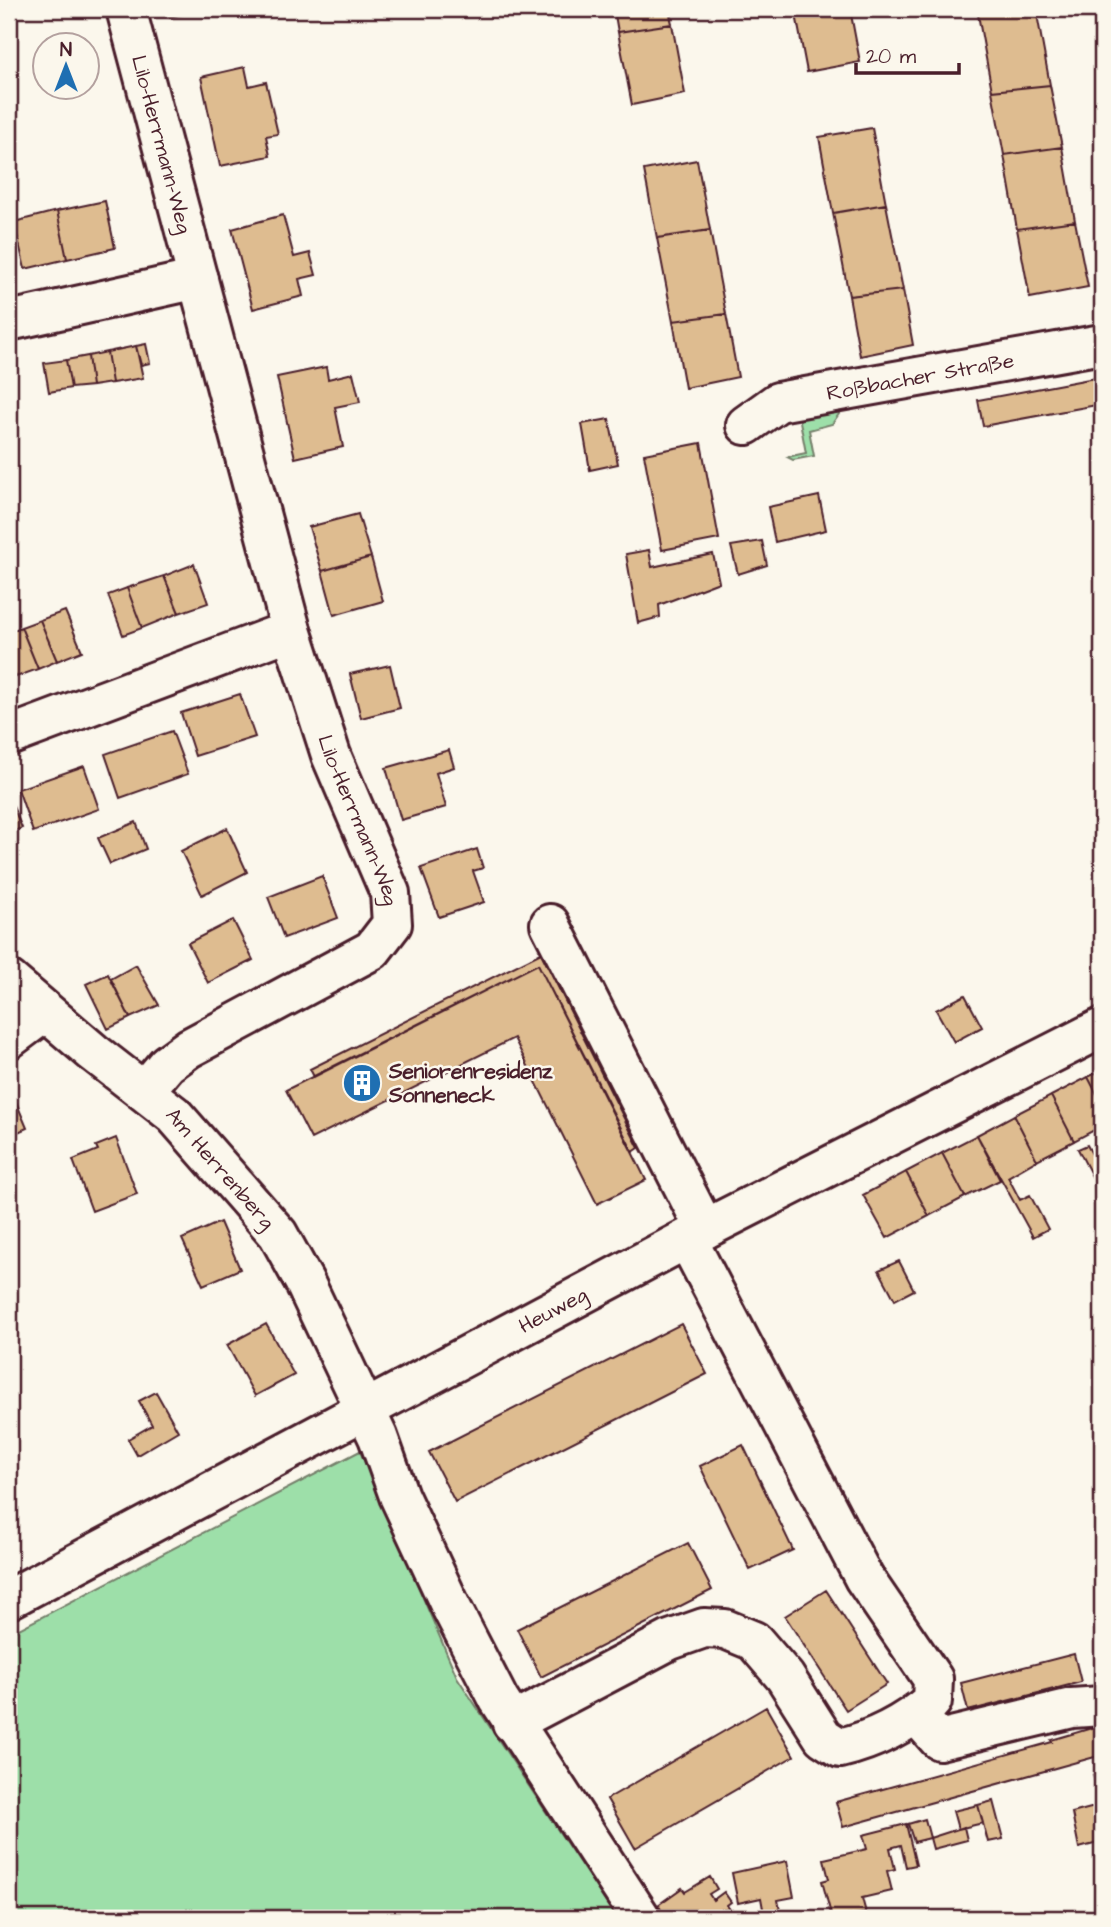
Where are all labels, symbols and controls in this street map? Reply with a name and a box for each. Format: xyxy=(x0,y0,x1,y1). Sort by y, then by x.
north arrow xyxy=(32,32,102,102)
scale bar xyxy=(856,32,959,76)
text: N xyxy=(60,37,72,64)
text: 20 m xyxy=(866,42,917,71)
street label: Lilo-Herrmann-Weg xyxy=(124,52,200,237)
street label: Roßbacher Straße xyxy=(824,346,1016,408)
street label: Lilo-Herrmann-Weg xyxy=(311,731,405,907)
place label: Seniorenresidenz Sonneneck xyxy=(388,1057,553,1110)
building icon: Seniorenresidenz Sonneneck xyxy=(341,1062,383,1104)
street label: Am Herrenberg xyxy=(159,1101,282,1237)
street label: Heuweg xyxy=(513,1280,593,1340)

